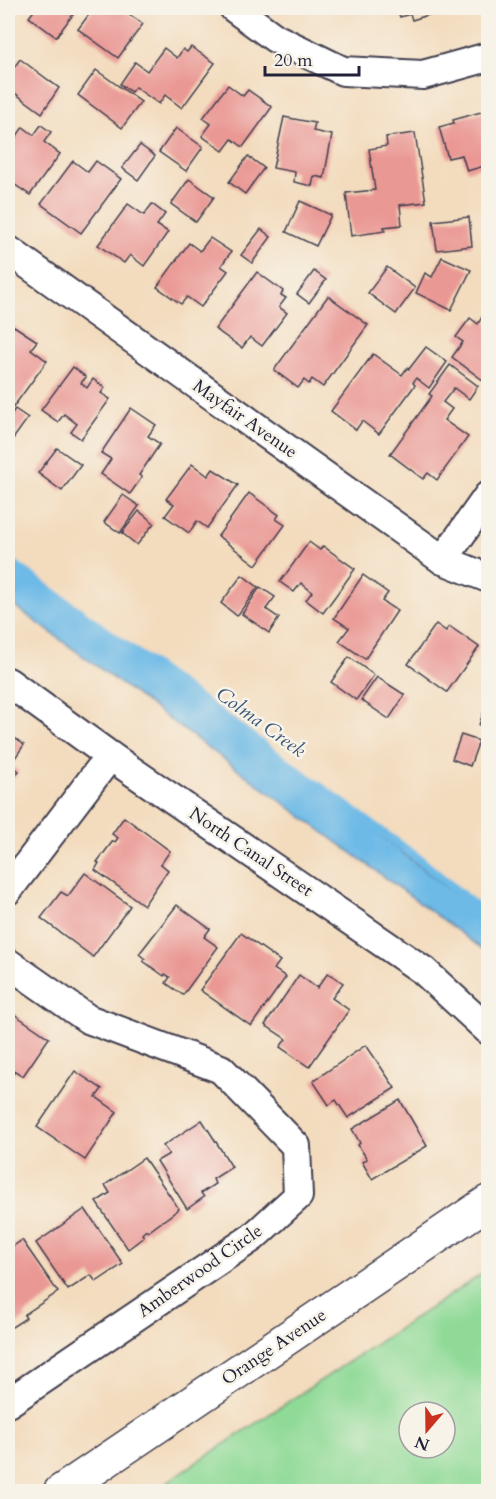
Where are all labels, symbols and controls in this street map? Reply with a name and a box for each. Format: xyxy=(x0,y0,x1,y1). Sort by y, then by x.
scale bar xyxy=(265,39,360,77)
text: 20 m xyxy=(274,48,313,73)
street label: Mayfair Avenue xyxy=(188,374,302,464)
water label: Colma Creek xyxy=(211,680,311,764)
street label: North Canal Street xyxy=(184,801,318,903)
street label: Amberwood Circle xyxy=(133,1219,267,1323)
street label: Orange Avenue xyxy=(217,1303,331,1391)
north arrow xyxy=(397,1400,457,1460)
text: N xyxy=(412,1430,433,1456)

